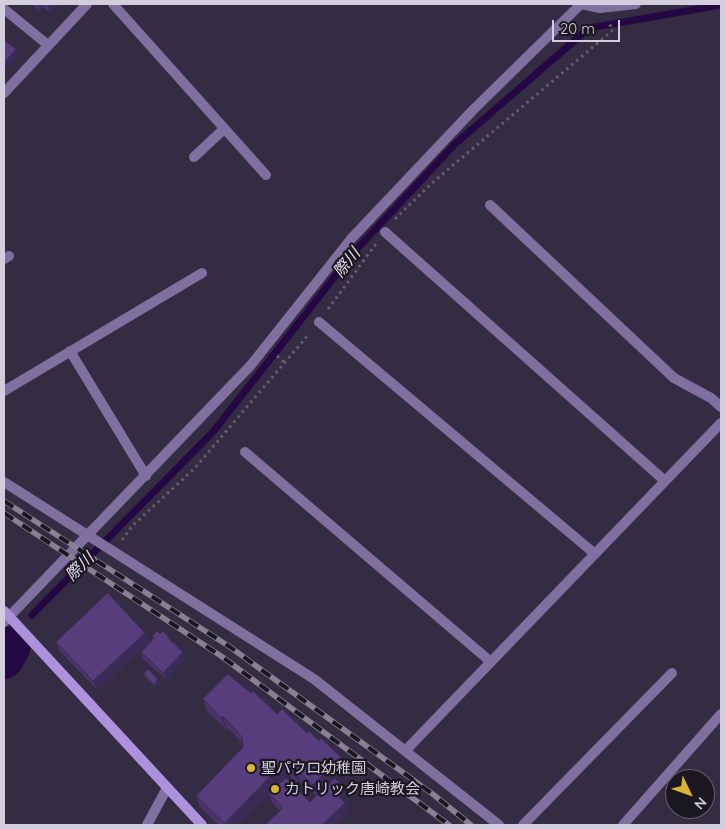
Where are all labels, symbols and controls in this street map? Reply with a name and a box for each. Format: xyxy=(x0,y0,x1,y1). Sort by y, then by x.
scale bar xyxy=(555,10,622,42)
text: 20 m xyxy=(560,19,595,38)
water label: 際川 xyxy=(329,245,365,281)
water label: 際川 xyxy=(62,549,98,585)
place label: 聖パウロ幼稚園 xyxy=(261,759,366,777)
marker: 聖パウロ幼稚園 xyxy=(245,762,257,774)
north arrow xyxy=(665,769,715,819)
place label: カトリック唐崎教会 xyxy=(285,780,420,798)
marker: カトリック唐崎教会 xyxy=(269,783,281,795)
text: N xyxy=(690,794,711,813)

